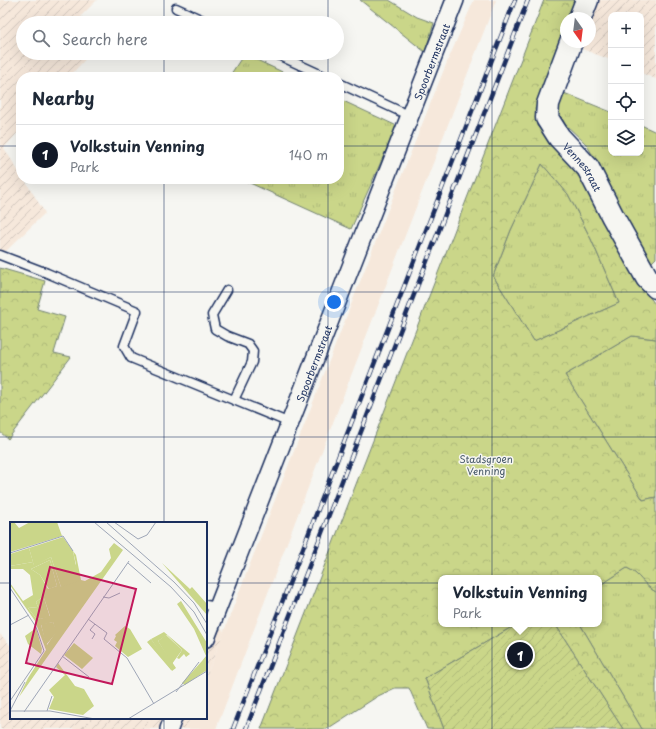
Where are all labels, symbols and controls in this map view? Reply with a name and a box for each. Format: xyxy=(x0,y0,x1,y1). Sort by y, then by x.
north arrow xyxy=(560,12,596,48)
map controls xyxy=(608,12,644,156)
button: + xyxy=(608,12,644,48)
search box xyxy=(16,16,344,60)
street label: Spoorbermstraat xyxy=(409,21,453,102)
icon: search xyxy=(30,27,52,49)
text: Search here xyxy=(62,27,148,50)
button: − xyxy=(608,48,644,84)
button: locate xyxy=(608,84,644,120)
text: Nearby xyxy=(32,85,94,111)
button: layers xyxy=(608,120,644,156)
text: Volkstuin Venning xyxy=(70,134,205,157)
street label: Vennestraat xyxy=(560,139,606,194)
text: 1 xyxy=(42,145,48,164)
text: 140 m xyxy=(289,145,328,164)
text: Park xyxy=(70,157,99,176)
your location xyxy=(324,292,344,312)
street label: Spoorbermstraat xyxy=(292,323,335,404)
park label: Stadsgroen Venning xyxy=(459,451,513,478)
inset map xyxy=(10,522,207,719)
popup xyxy=(438,575,602,627)
text: Volkstuin Venning xyxy=(453,580,587,603)
text: Park xyxy=(453,603,482,622)
pin: 1 xyxy=(507,640,533,670)

